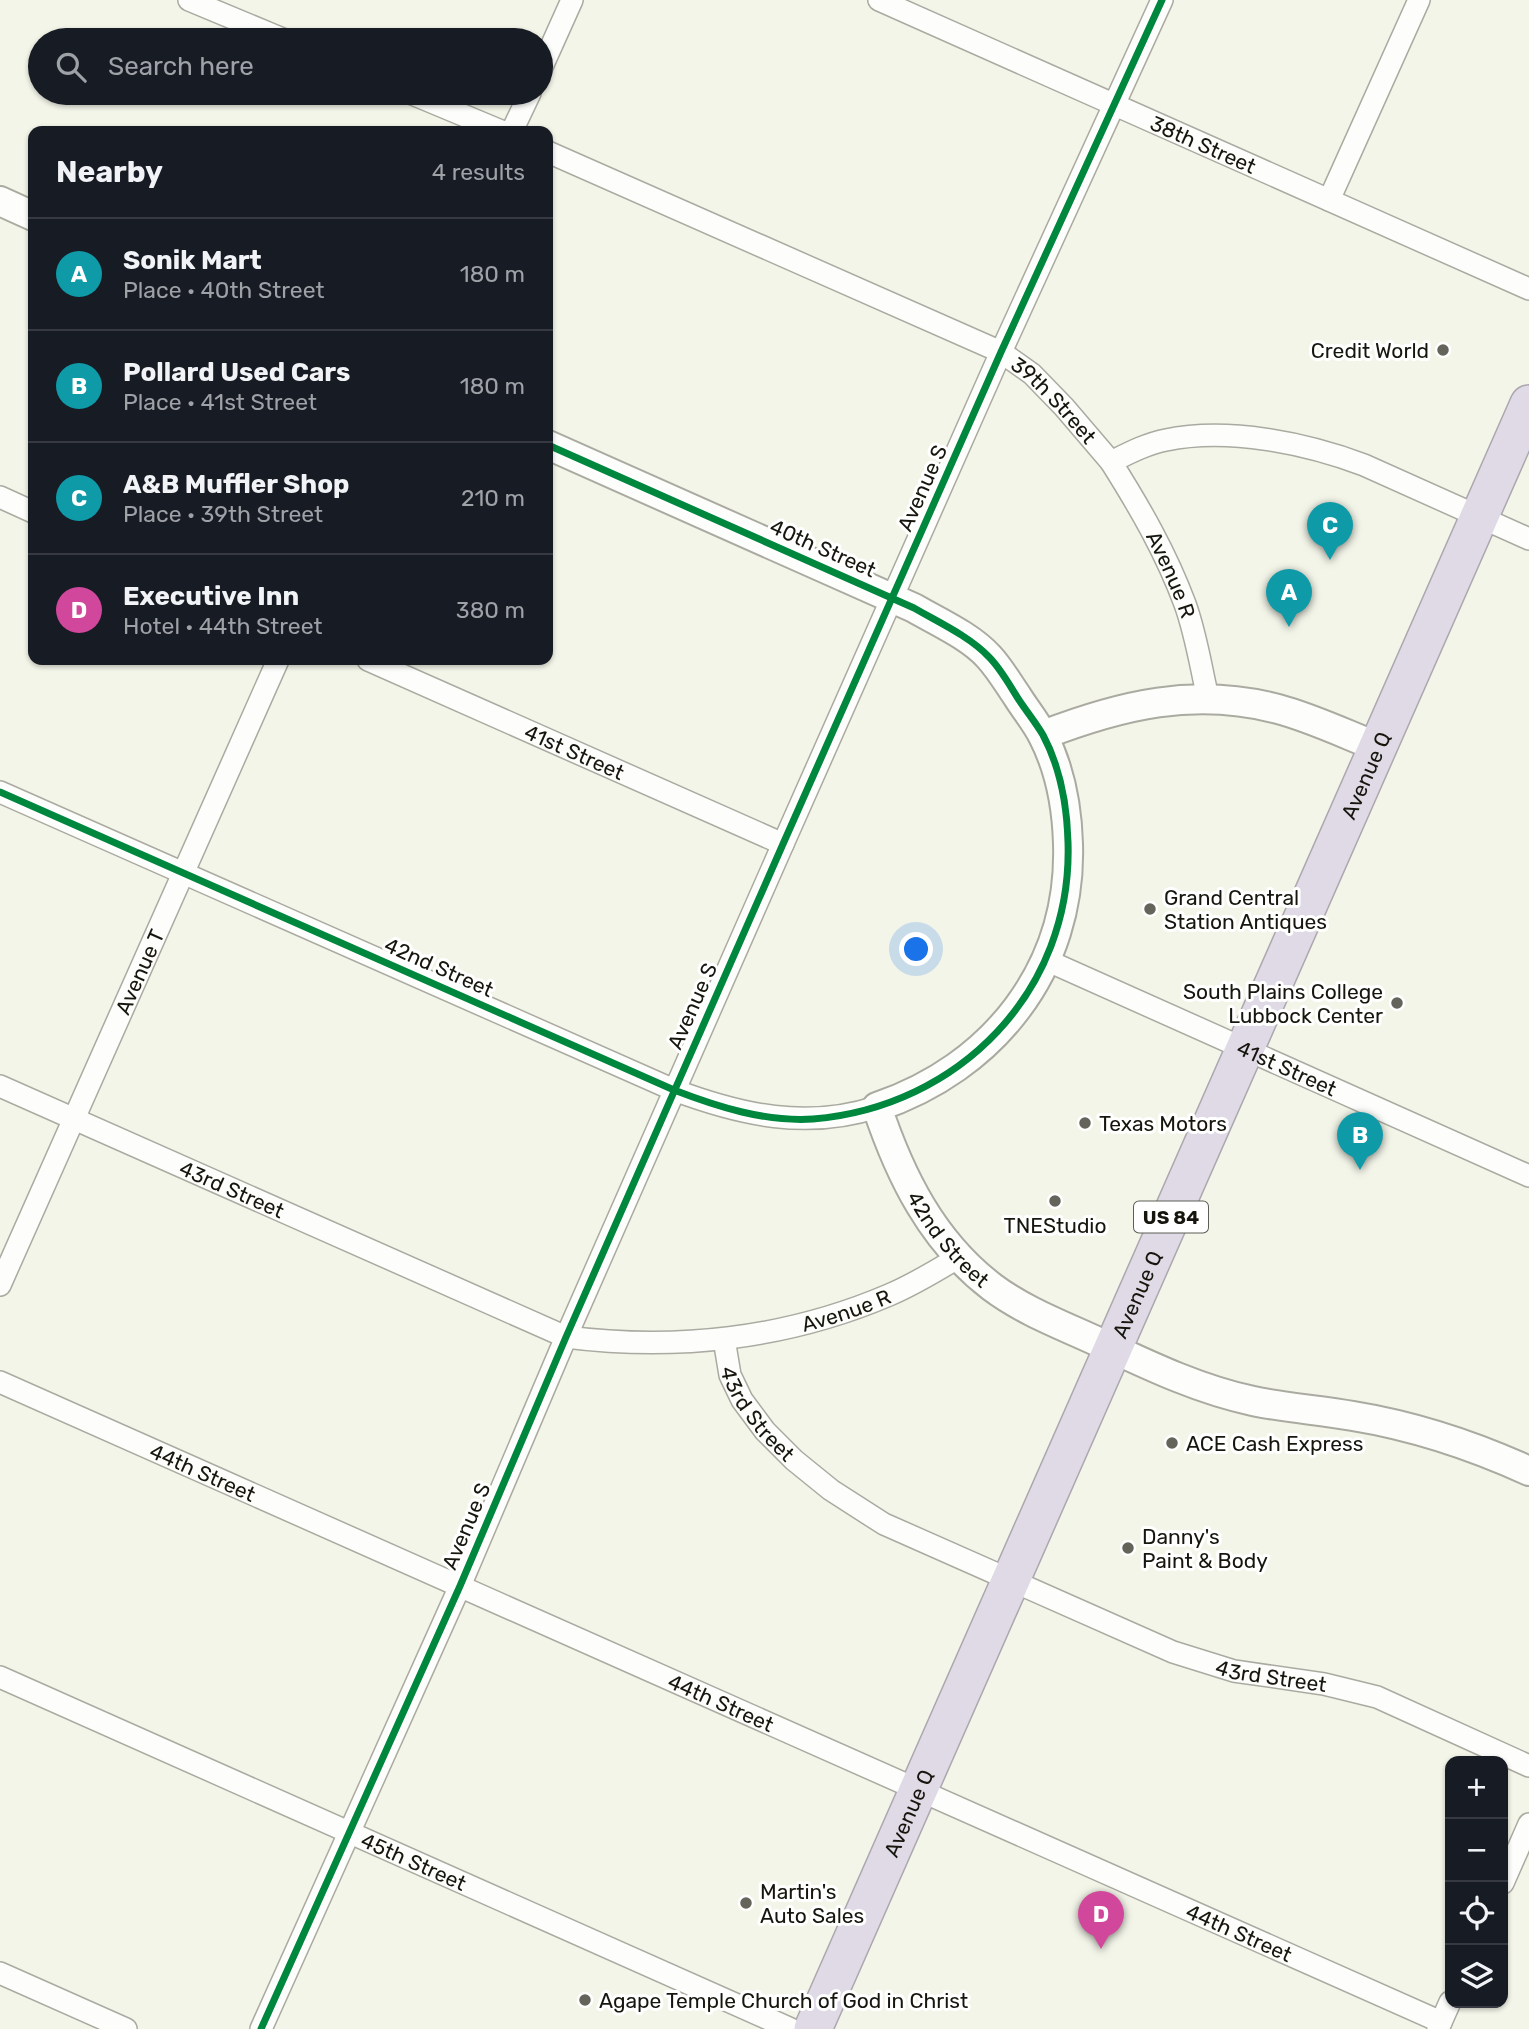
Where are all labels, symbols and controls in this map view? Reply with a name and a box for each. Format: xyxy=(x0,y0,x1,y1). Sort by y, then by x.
search box xyxy=(28,28,553,105)
icon: search xyxy=(52,48,90,86)
text: Search here xyxy=(108,51,254,82)
street label: 38th Street xyxy=(1147,110,1260,179)
text: Nearby xyxy=(56,154,163,190)
text: 4 results xyxy=(432,158,525,186)
text: Sonik Mart xyxy=(123,245,262,276)
text: A xyxy=(71,260,87,288)
text: 180 m xyxy=(460,260,525,288)
text: Place · 40th Street xyxy=(123,276,325,304)
place label: Credit World xyxy=(1311,338,1429,363)
marker: Credit World xyxy=(1435,342,1451,358)
street label: 39th Street xyxy=(1007,351,1102,448)
text: Pollard Used Cars xyxy=(123,357,350,388)
text: B xyxy=(71,372,87,400)
text: 180 m xyxy=(460,372,525,400)
text: Place · 41st Street xyxy=(123,388,317,416)
street label: Avenue S xyxy=(892,441,952,535)
text: A&B Muffler Shop xyxy=(123,469,349,500)
text: C xyxy=(71,484,87,512)
text: 210 m xyxy=(461,484,525,512)
text: Place · 39th Street xyxy=(123,500,323,528)
pin: C xyxy=(1307,502,1353,560)
street label: 40th Street xyxy=(766,514,880,582)
street label: Avenue R xyxy=(1141,527,1201,621)
pin: A xyxy=(1266,569,1312,627)
text: Executive Inn xyxy=(123,581,299,612)
text: D xyxy=(71,596,87,624)
text: 380 m xyxy=(456,596,525,624)
text: Hotel · 44th Street xyxy=(123,612,323,640)
street label: 41st Street xyxy=(521,719,628,785)
street label: Avenue Q xyxy=(1335,728,1396,823)
place label: Grand Central Station Antiques xyxy=(1164,885,1327,934)
marker: Grand Central Station Antiques xyxy=(1142,901,1158,917)
street label: Avenue T xyxy=(110,925,169,1018)
street label: 42nd Street xyxy=(381,932,497,1002)
your location xyxy=(899,932,933,966)
street label: Avenue S xyxy=(662,959,722,1053)
place label: South Plains College Lubbock Center xyxy=(1183,979,1383,1028)
marker: South Plains College Lubbock Center xyxy=(1389,995,1405,1011)
street label: 41st Street xyxy=(1233,1035,1341,1101)
place label: Texas Motors xyxy=(1099,1111,1227,1136)
pin: B xyxy=(1337,1112,1383,1170)
marker: Texas Motors xyxy=(1077,1115,1093,1131)
street label: 43rd Street xyxy=(176,1155,288,1223)
street label: 42nd Street xyxy=(902,1187,994,1292)
marker: TNEStudio xyxy=(1047,1193,1063,1209)
road number: US 84 xyxy=(1134,1202,1208,1232)
place label: TNEStudio xyxy=(1003,1213,1107,1238)
street label: Avenue Q xyxy=(1107,1247,1167,1342)
street label: Avenue R xyxy=(799,1283,894,1336)
street label: 43rd Street xyxy=(716,1365,800,1466)
place label: ACE Cash Express xyxy=(1186,1431,1363,1456)
marker: ACE Cash Express xyxy=(1164,1435,1180,1451)
street label: 44th Street xyxy=(146,1438,260,1506)
street label: Avenue S xyxy=(437,1479,495,1573)
place label: Danny's Paint & Body xyxy=(1142,1524,1268,1573)
marker: Danny's Paint & Body xyxy=(1120,1540,1136,1556)
street label: 43rd Street xyxy=(1213,1654,1328,1697)
street label: 44th Street xyxy=(664,1668,778,1737)
map controls xyxy=(1445,1756,1508,2008)
button: + xyxy=(1445,1756,1508,1819)
street label: Avenue Q xyxy=(878,1765,938,1861)
button: − xyxy=(1445,1819,1508,1882)
street label: 45th Street xyxy=(357,1827,470,1895)
place label: Martin's Auto Sales xyxy=(760,1879,864,1928)
button: locate xyxy=(1445,1882,1508,1945)
pin: D xyxy=(1078,1891,1124,1949)
marker: Martin's Auto Sales xyxy=(738,1895,754,1911)
street label: 44th Street xyxy=(1183,1898,1296,1967)
button: layers xyxy=(1445,1945,1508,2008)
place label: Agape Temple Church of God in Christ xyxy=(599,1988,968,2013)
marker: Agape Temple Church of God in Christ xyxy=(577,1992,593,2008)

